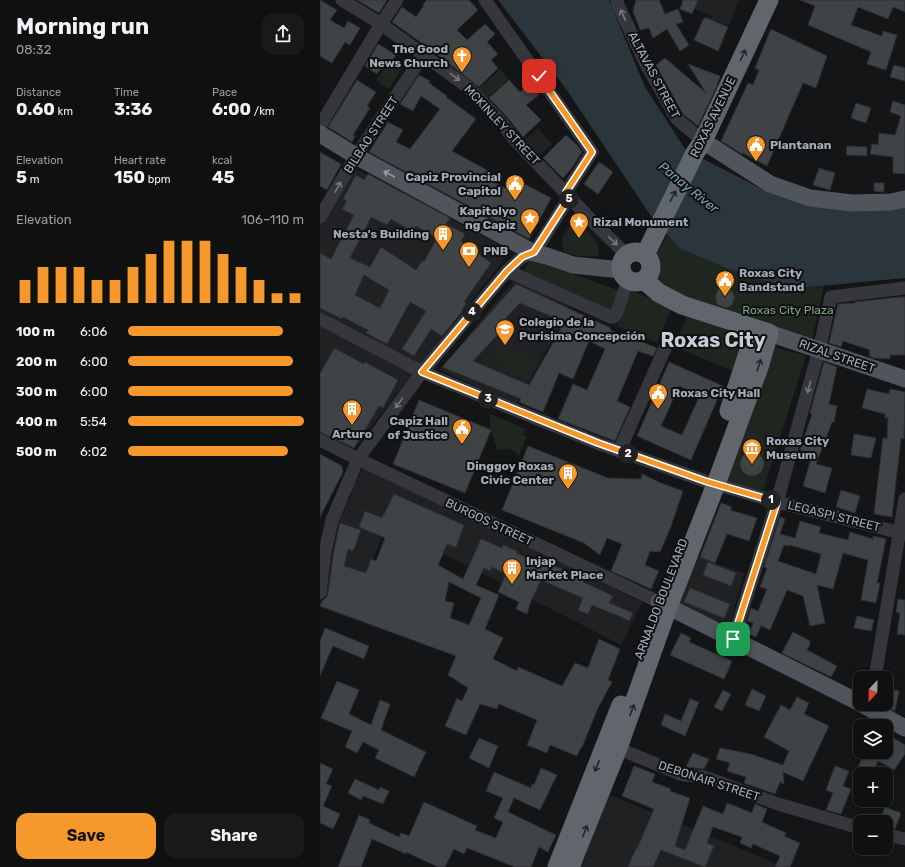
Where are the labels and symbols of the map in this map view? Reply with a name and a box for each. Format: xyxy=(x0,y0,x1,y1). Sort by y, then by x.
one-way arrow xyxy=(619,10,626,22)
street label: ALTAVAS STREET xyxy=(625,29,683,121)
place label: The Good News Church xyxy=(369,42,448,70)
church icon: The Good News Church xyxy=(451,45,473,73)
one-way arrow xyxy=(740,50,747,62)
pin xyxy=(522,59,556,93)
one-way arrow xyxy=(449,73,460,81)
street label: ROXAS AVENUE xyxy=(687,74,739,160)
street label: MCKINLEY STREET xyxy=(461,82,543,168)
street label: BILBAO STREET xyxy=(341,94,401,176)
public building icon: Plantanan xyxy=(745,134,767,162)
place label: Plantanan xyxy=(770,138,832,152)
water label: Panay River xyxy=(656,159,722,217)
one-way arrow xyxy=(383,170,395,178)
place label: Capiz Provincial Capitol xyxy=(405,170,501,198)
public building icon: Capiz Provincial Capitol xyxy=(504,173,526,201)
one-way arrow xyxy=(334,181,342,193)
pin: 5 xyxy=(559,189,579,209)
one-way arrow xyxy=(670,190,678,202)
place label: Kapitolyo ng Capiz xyxy=(459,204,516,232)
place icon: Kapitolyo ng Capiz xyxy=(519,207,541,235)
place icon: Rizal Monument xyxy=(568,211,590,239)
place label: Rizal Monument xyxy=(593,215,689,229)
building icon: Nesta's Building xyxy=(432,223,454,251)
place label: Nesta's Building xyxy=(333,227,429,241)
one-way arrow xyxy=(608,236,618,246)
bank icon: PNB xyxy=(458,240,480,268)
place label: PNB xyxy=(483,244,508,258)
place label: Roxas City Bandstand xyxy=(739,266,804,294)
public building icon: Roxas City Bandstand xyxy=(714,269,736,297)
pin: 4 xyxy=(462,302,482,322)
park label: Roxas City Plaza xyxy=(742,303,834,317)
place label: Colegio de la Purisima Concepción xyxy=(519,315,645,343)
school or university icon: Colegio de la Purisima Concepción xyxy=(494,318,516,346)
district label: Roxas City xyxy=(660,328,766,352)
street label: RIZAL STREET xyxy=(797,336,877,376)
one-way arrow xyxy=(756,358,763,371)
one-way arrow xyxy=(805,380,812,393)
public building icon: Roxas City Hall xyxy=(647,382,669,410)
place label: Roxas City Hall xyxy=(672,386,760,400)
pin: 3 xyxy=(478,389,498,409)
one-way arrow xyxy=(395,397,403,408)
building icon: Arturo xyxy=(341,398,363,426)
place label: Capiz Hall of Justice xyxy=(388,414,448,442)
public building icon: Capiz Hall of Justice xyxy=(451,417,473,445)
place label: Arturo xyxy=(332,427,372,441)
place label: Roxas City Museum xyxy=(766,434,829,462)
museum icon: Roxas City Museum xyxy=(741,437,763,465)
pin: 2 xyxy=(618,444,638,464)
place label: Dinggoy Roxas Civic Center xyxy=(467,459,555,487)
building icon: Dinggoy Roxas Civic Center xyxy=(557,462,579,490)
pin: 1 xyxy=(761,490,781,510)
street label: BURGOS STREET xyxy=(443,496,535,548)
street label: LEGASPI STREET xyxy=(786,498,882,534)
street label: ARNALDO BOULEVARD xyxy=(631,537,691,661)
place label: Injap Market Place xyxy=(526,554,603,582)
building icon: Injap Market Place xyxy=(501,557,523,585)
pin xyxy=(716,622,750,656)
north arrow xyxy=(853,671,893,711)
one-way arrow xyxy=(629,704,637,716)
street label: DEBONAIR STREET xyxy=(657,758,762,804)
one-way arrow xyxy=(592,760,600,772)
one-way arrow xyxy=(582,826,590,838)

